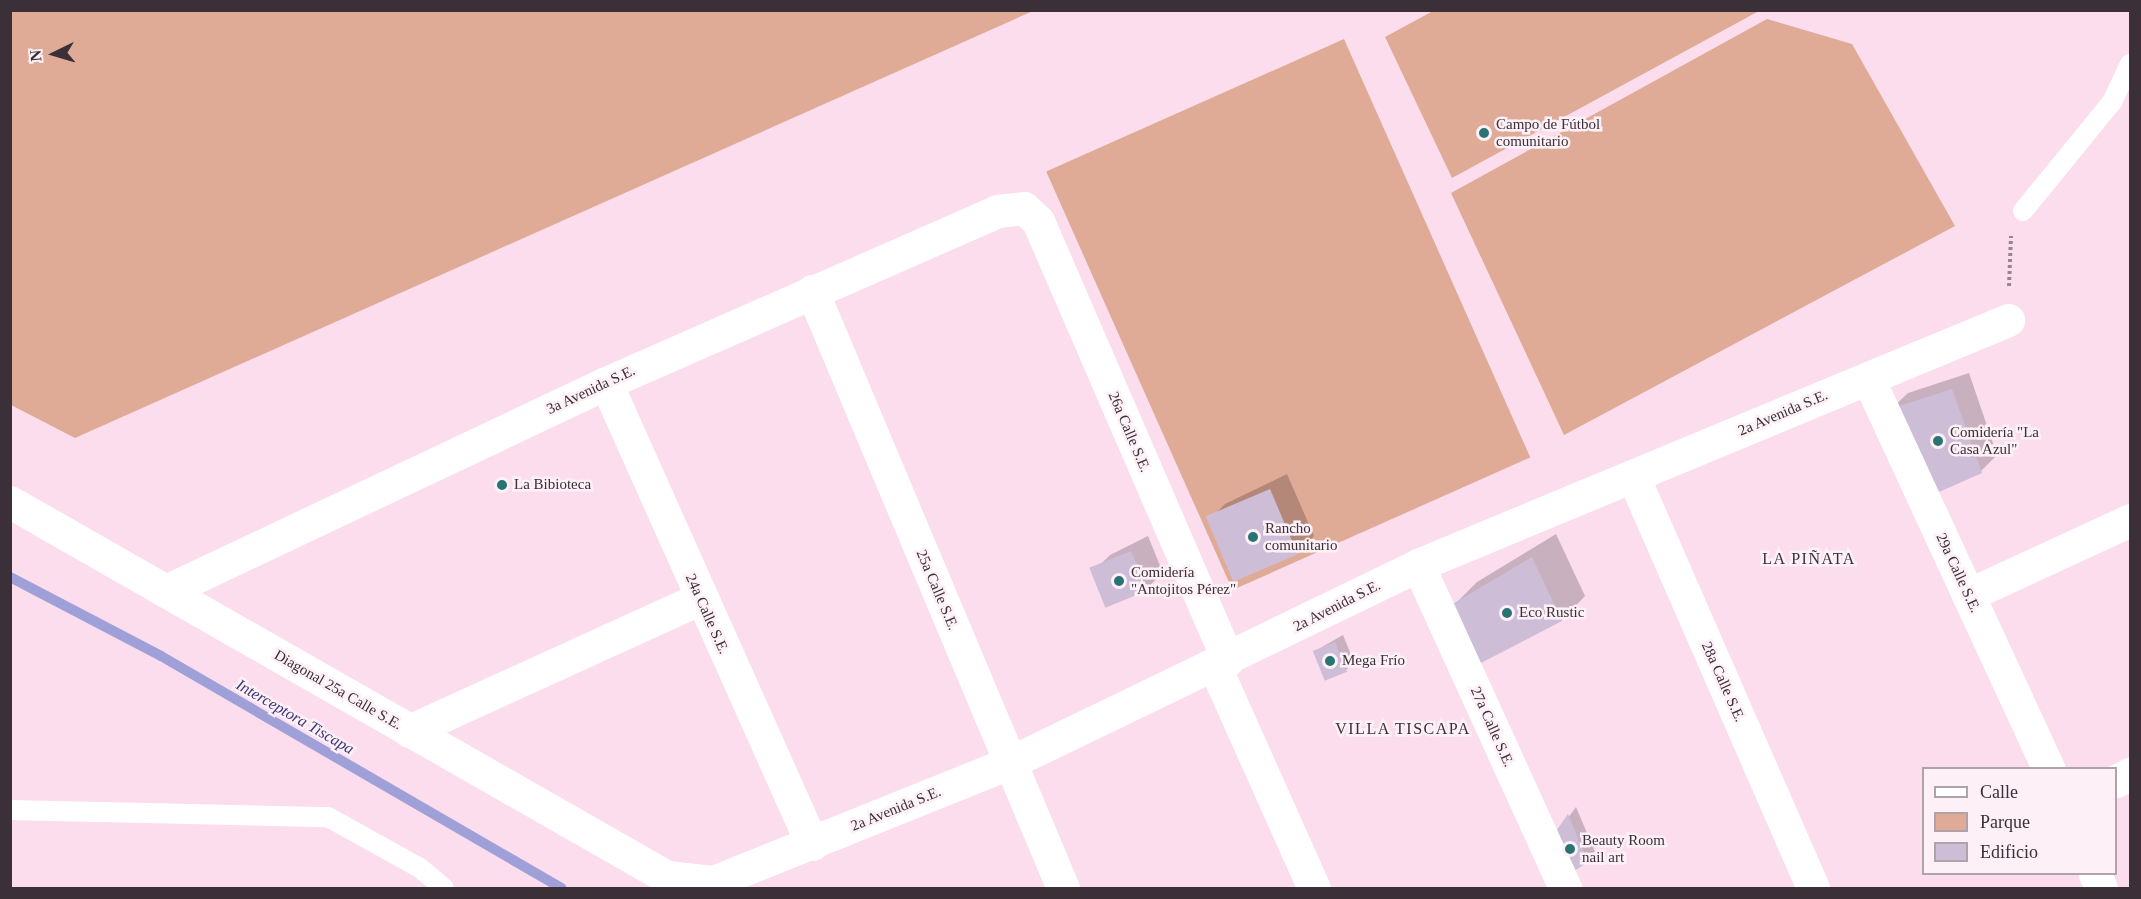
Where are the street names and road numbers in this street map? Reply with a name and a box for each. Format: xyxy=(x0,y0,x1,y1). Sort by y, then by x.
street label: 3a Avenida S.E. xyxy=(544,361,638,419)
street label: 2a Avenida S.E. xyxy=(1735,386,1831,440)
street label: 26a Calle S.E. xyxy=(1104,389,1154,475)
street label: 29a Calle S.E. xyxy=(1932,530,1984,616)
street label: 25a Calle S.E. xyxy=(912,547,962,633)
street label: 24a Calle S.E. xyxy=(681,571,733,657)
street label: 2a Avenida S.E. xyxy=(1290,576,1384,636)
street label: 28a Calle S.E. xyxy=(1697,639,1749,725)
street label: Diagonal 25a Calle S.E. xyxy=(271,646,405,734)
street label: 27a Calle S.E. xyxy=(1466,684,1518,770)
street label: 2a Avenida S.E. xyxy=(848,783,944,835)

